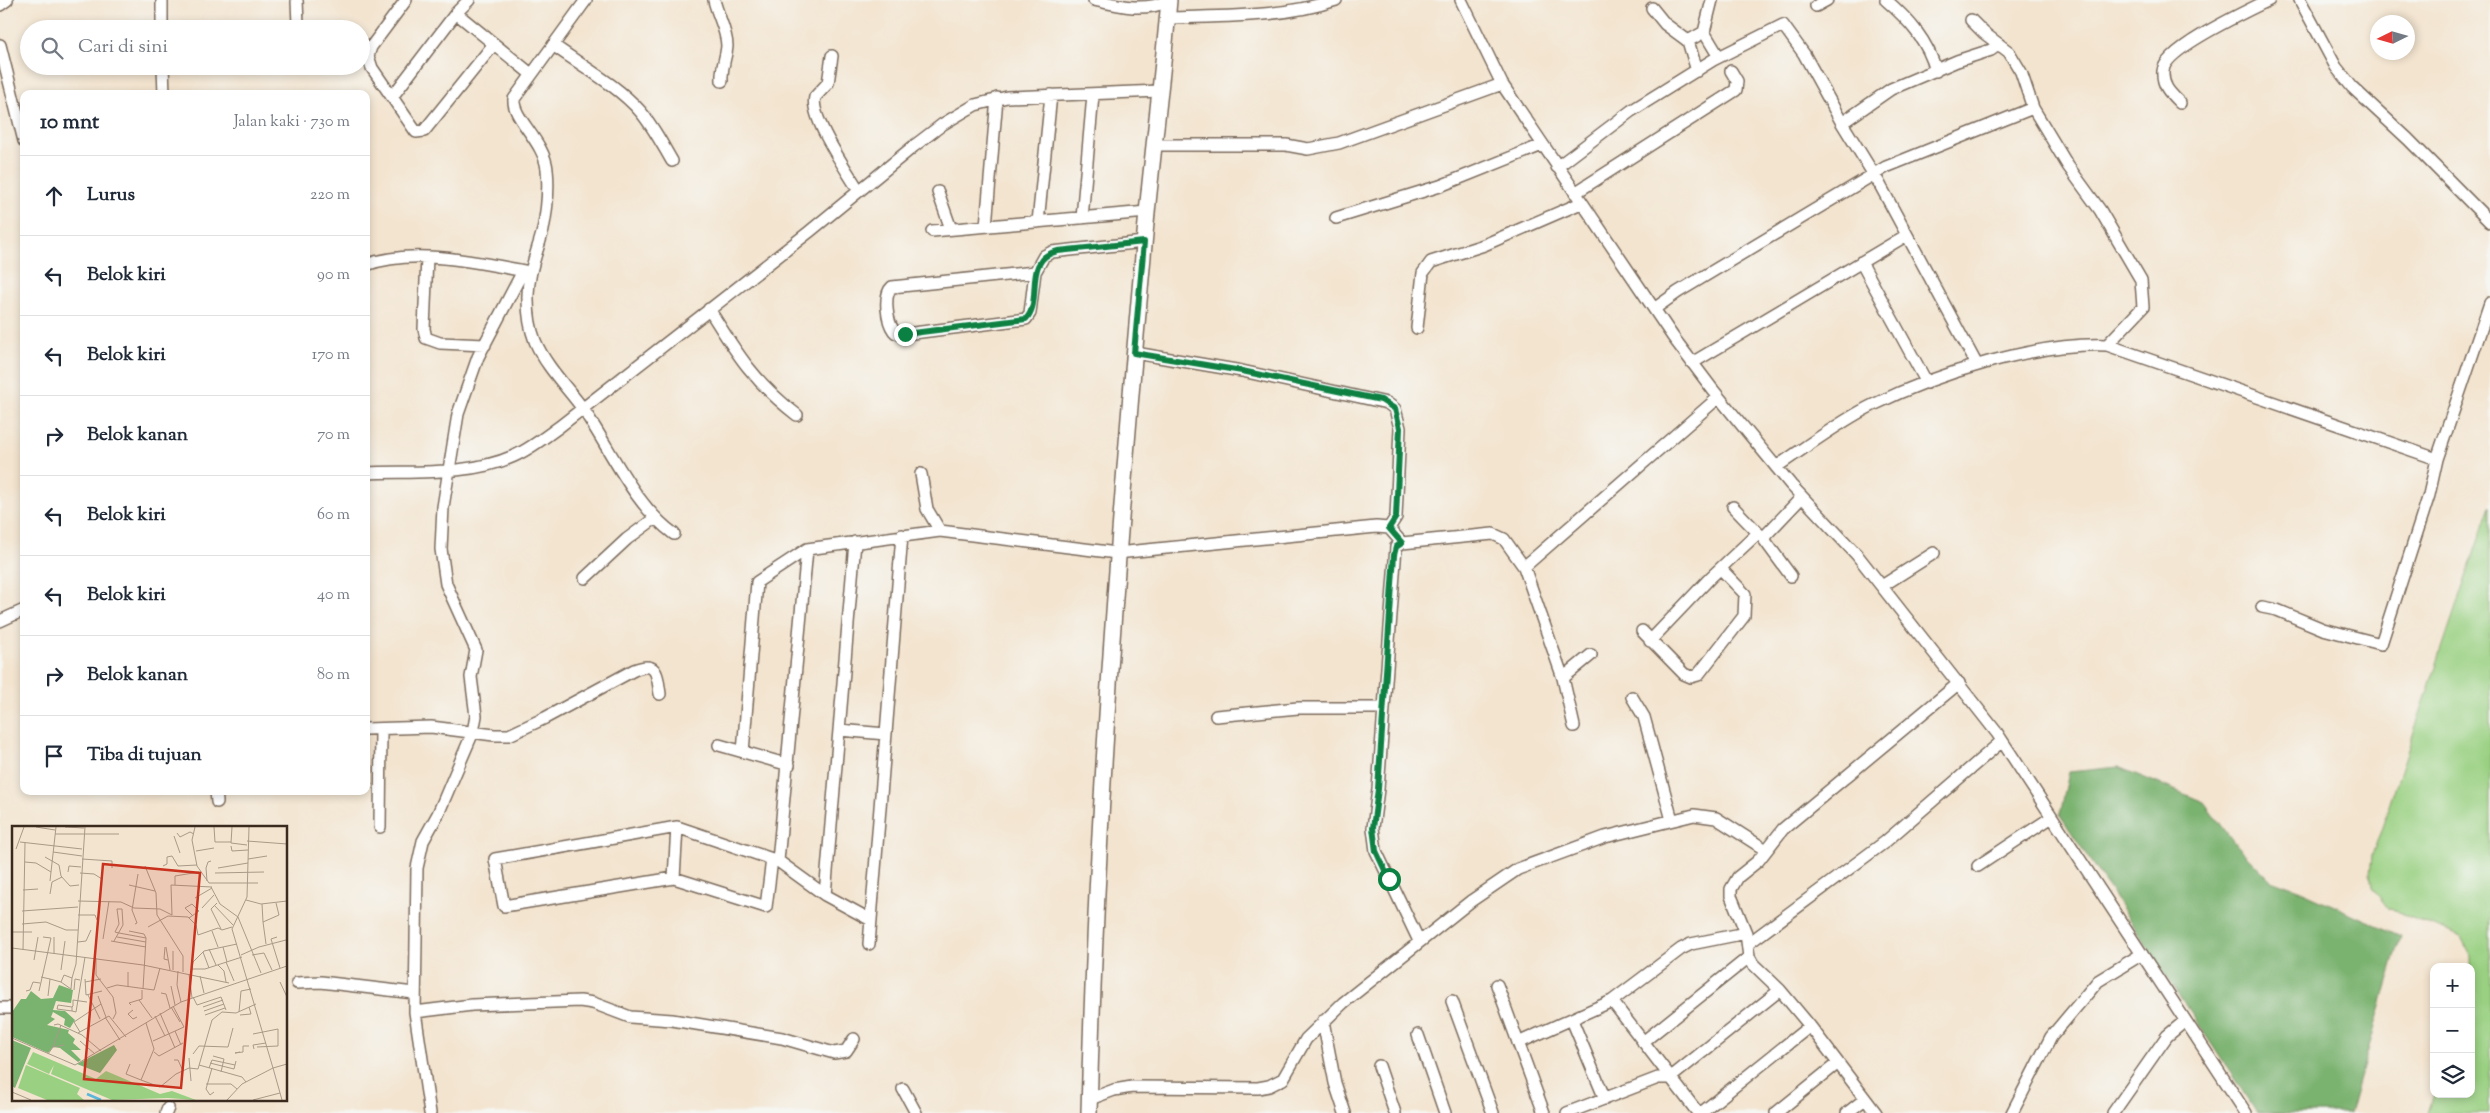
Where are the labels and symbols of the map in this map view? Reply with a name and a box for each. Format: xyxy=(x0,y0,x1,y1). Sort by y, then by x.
north arrow xyxy=(2370,15,2415,60)
route end xyxy=(894,323,917,346)
inset map xyxy=(12,826,288,1100)
route start xyxy=(1378,868,1401,891)

